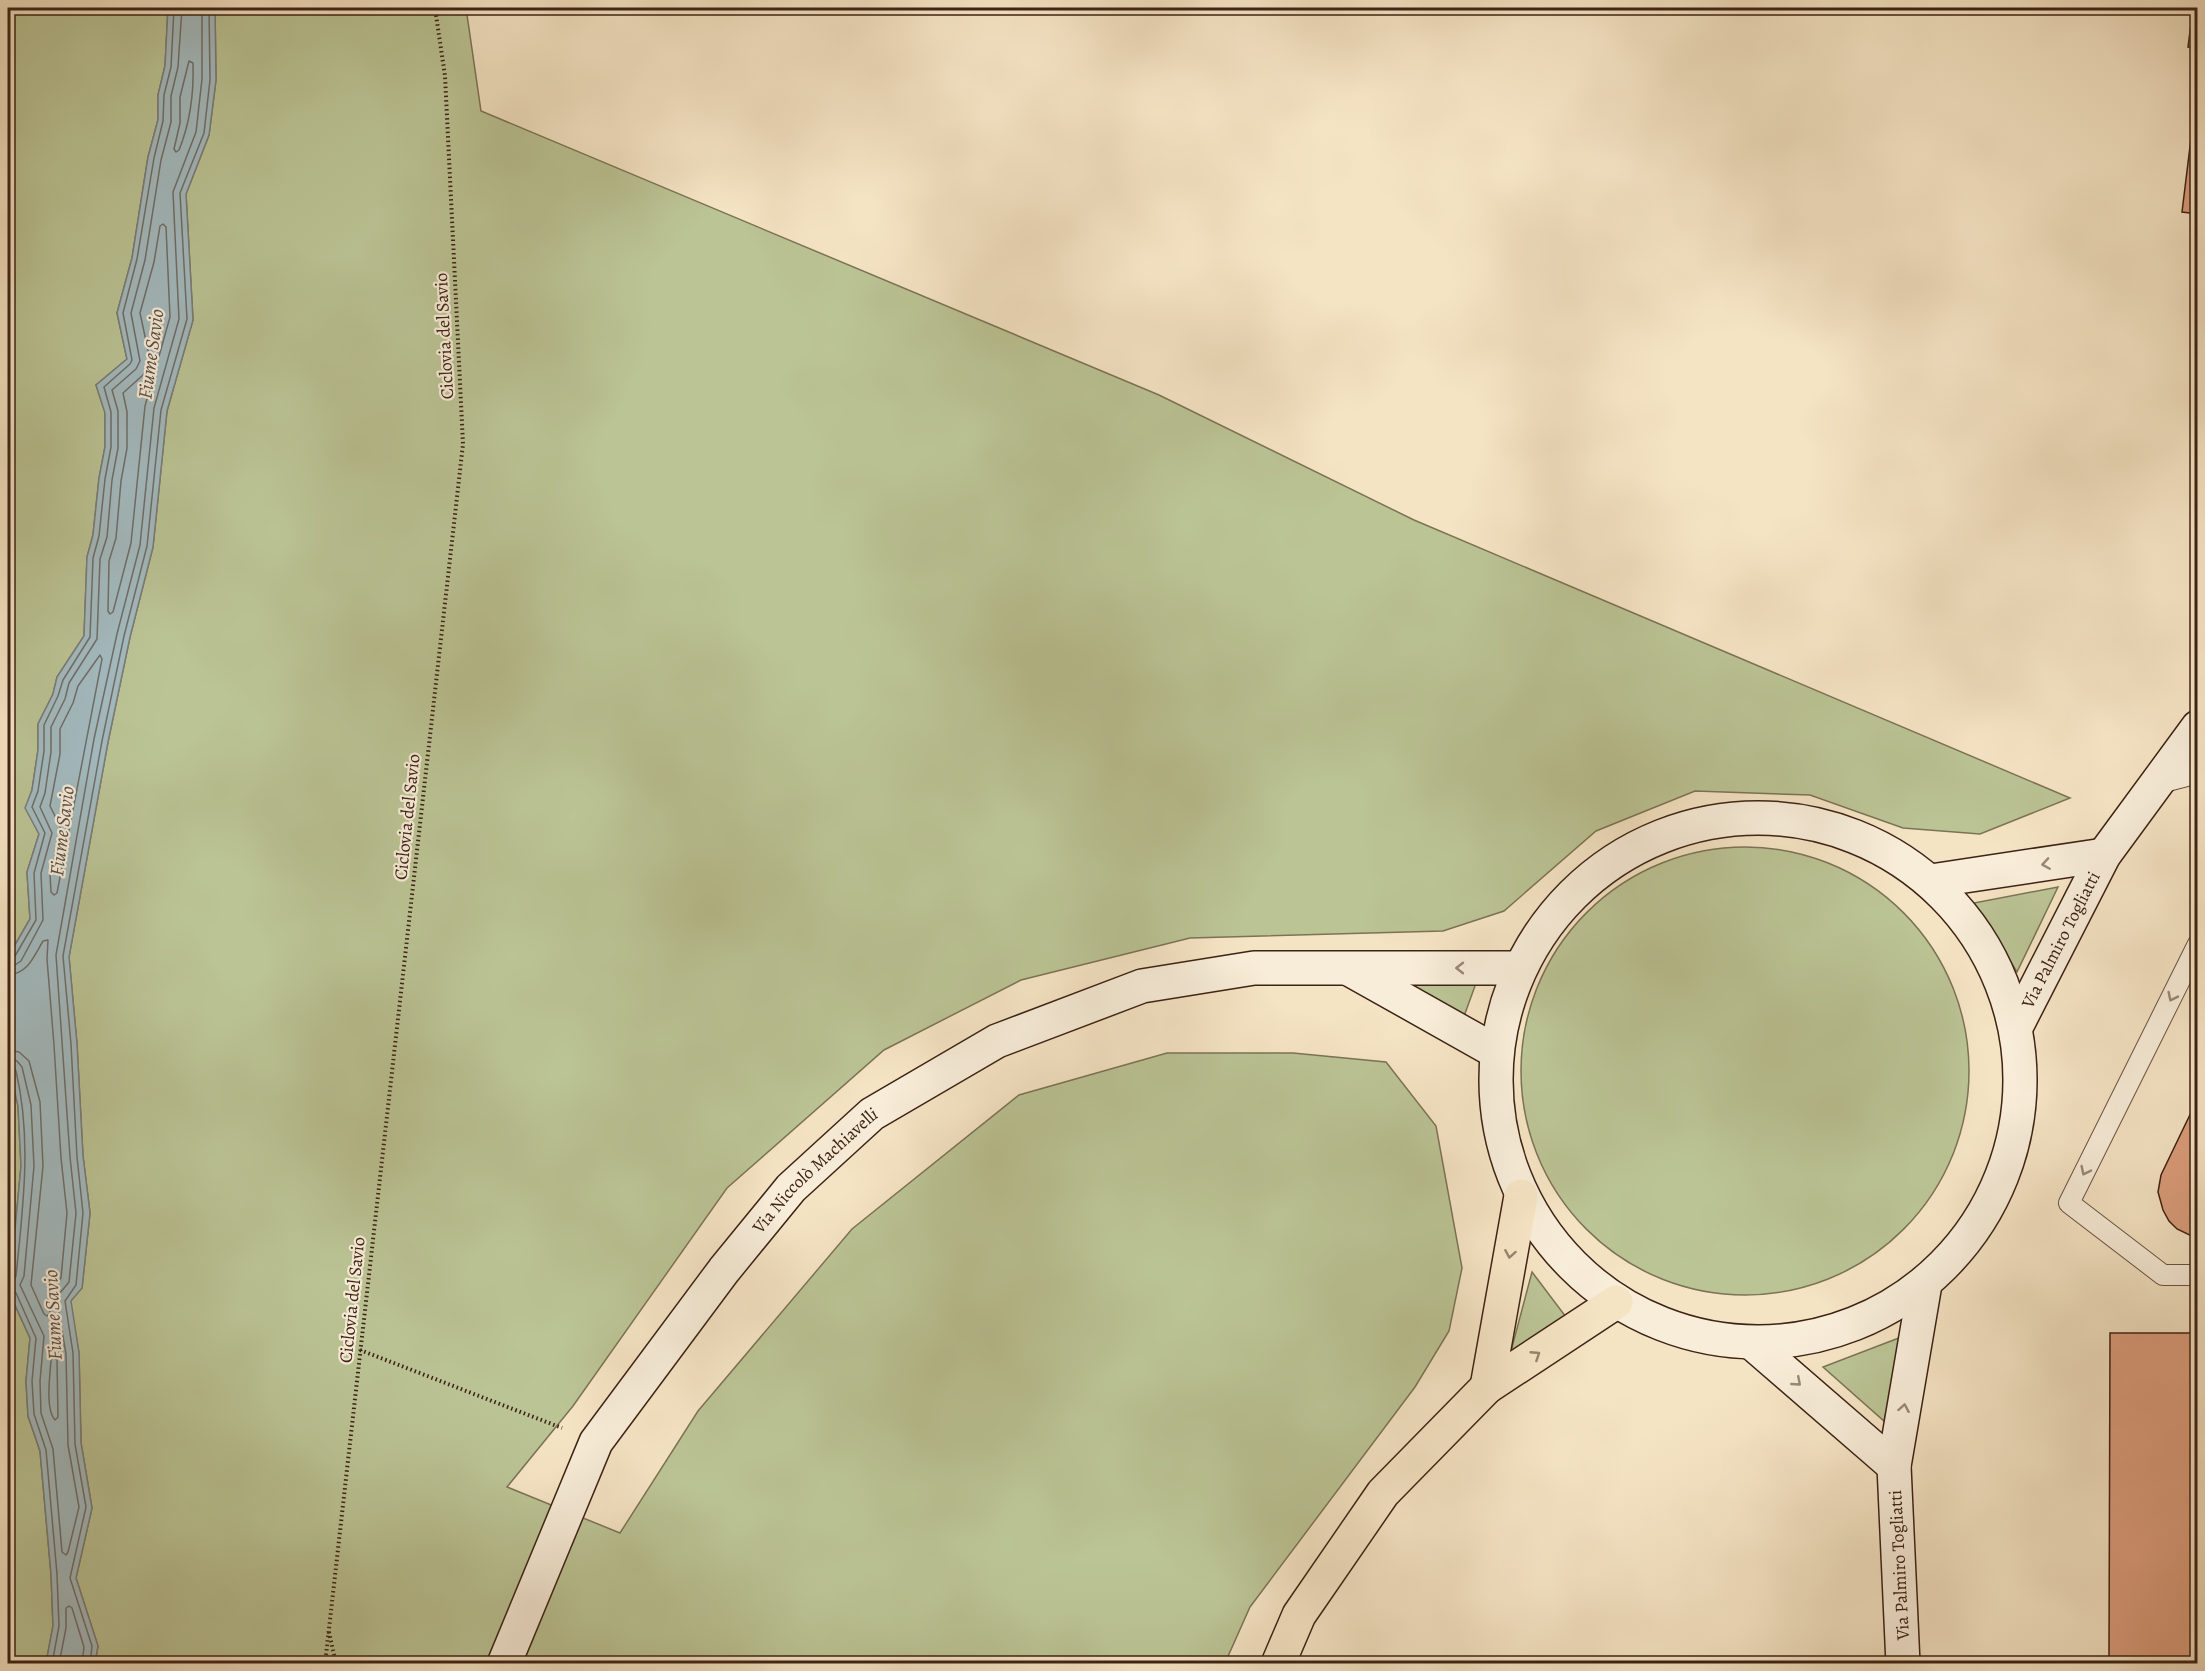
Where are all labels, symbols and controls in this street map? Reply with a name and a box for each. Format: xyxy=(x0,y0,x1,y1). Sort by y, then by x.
street label: Ciclovia del Savio xyxy=(429,272,459,400)
water label: Fiume Savio xyxy=(131,307,171,401)
street label: Ciclovia del Savio xyxy=(388,753,426,881)
water label: Fiume Savio xyxy=(43,784,81,878)
one-way arrow xyxy=(2042,857,2051,869)
street label: Via Palmiro Togliatti xyxy=(2015,867,2106,1013)
one-way arrow xyxy=(1456,962,1465,974)
one-way arrow xyxy=(2167,990,2179,1001)
street label: Via Niccolò Machiavelli xyxy=(746,1101,882,1239)
one-way arrow xyxy=(2081,1165,2092,1176)
street label: Ciclovia del Savio xyxy=(333,1236,371,1364)
one-way arrow xyxy=(1505,1249,1517,1259)
water label: Fiume Savio xyxy=(37,1269,69,1361)
one-way arrow xyxy=(1530,1351,1541,1362)
one-way arrow xyxy=(1790,1374,1801,1385)
one-way arrow xyxy=(1897,1404,1909,1413)
street label: Via Palmiro Togliatti xyxy=(1883,1489,1915,1642)

